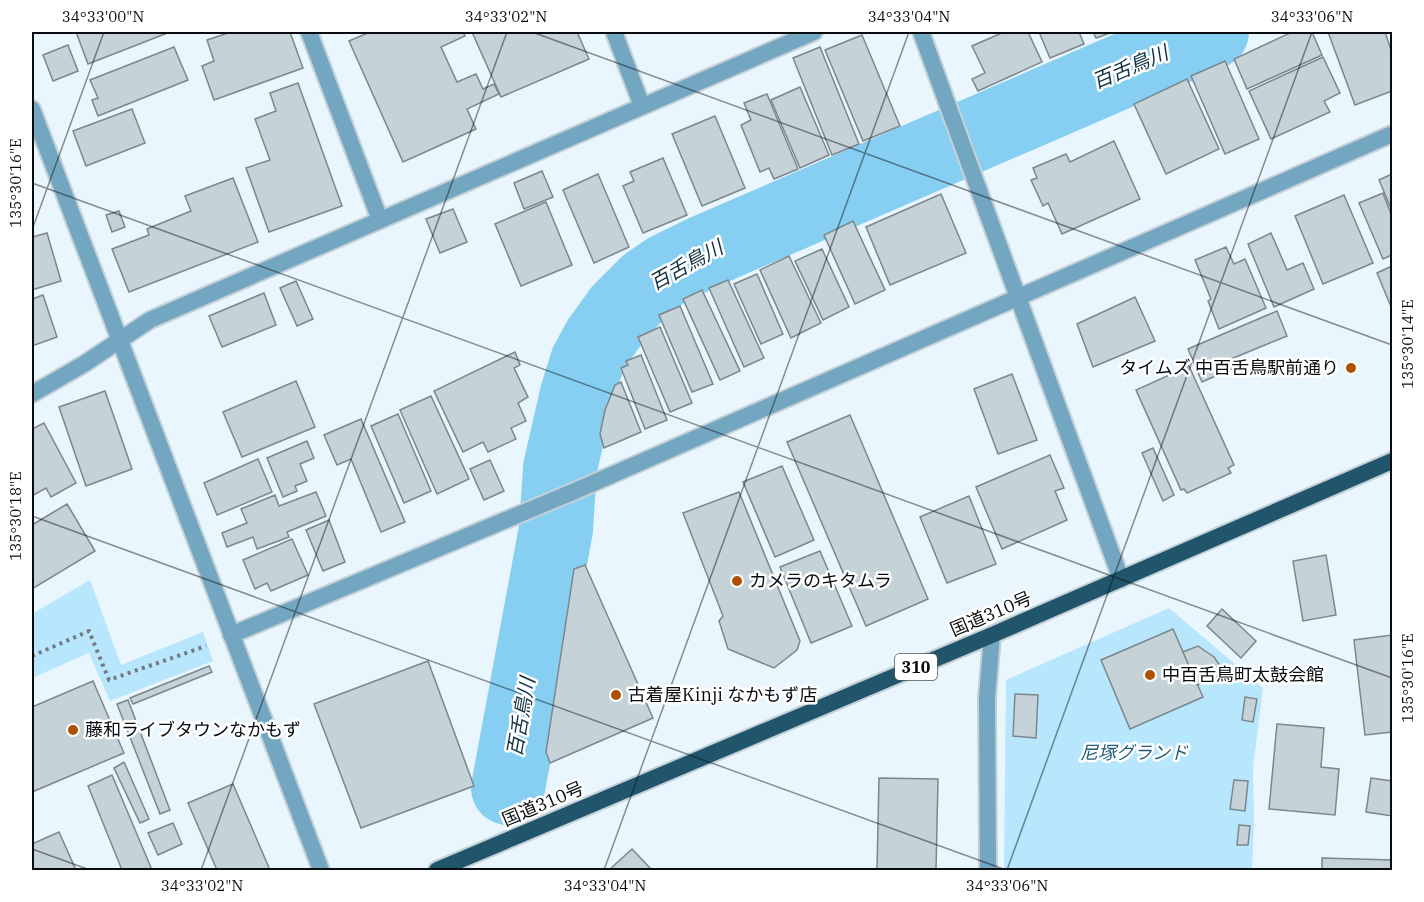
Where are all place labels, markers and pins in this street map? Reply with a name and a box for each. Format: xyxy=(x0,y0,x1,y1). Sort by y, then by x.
place label: タイムズ 中百舌鳥駅前通り xyxy=(1119,356,1339,379)
marker: タイムズ 中百舌鳥駅前通り xyxy=(1344,361,1358,375)
place label: カメラのキタムラ xyxy=(749,569,892,592)
marker: カメラのキタムラ xyxy=(730,574,744,588)
place label: 中百舌鳥町太鼓会館 xyxy=(1162,663,1324,686)
marker: 中百舌鳥町太鼓会館 xyxy=(1143,668,1157,682)
place label: 古着屋Kinji なかもず店 xyxy=(628,683,817,706)
marker: 古着屋Kinji なかもず店 xyxy=(609,688,623,702)
place label: 藤和ライブタウンなかもず xyxy=(85,718,301,741)
marker: 藤和ライブタウンなかもず xyxy=(66,723,80,737)

